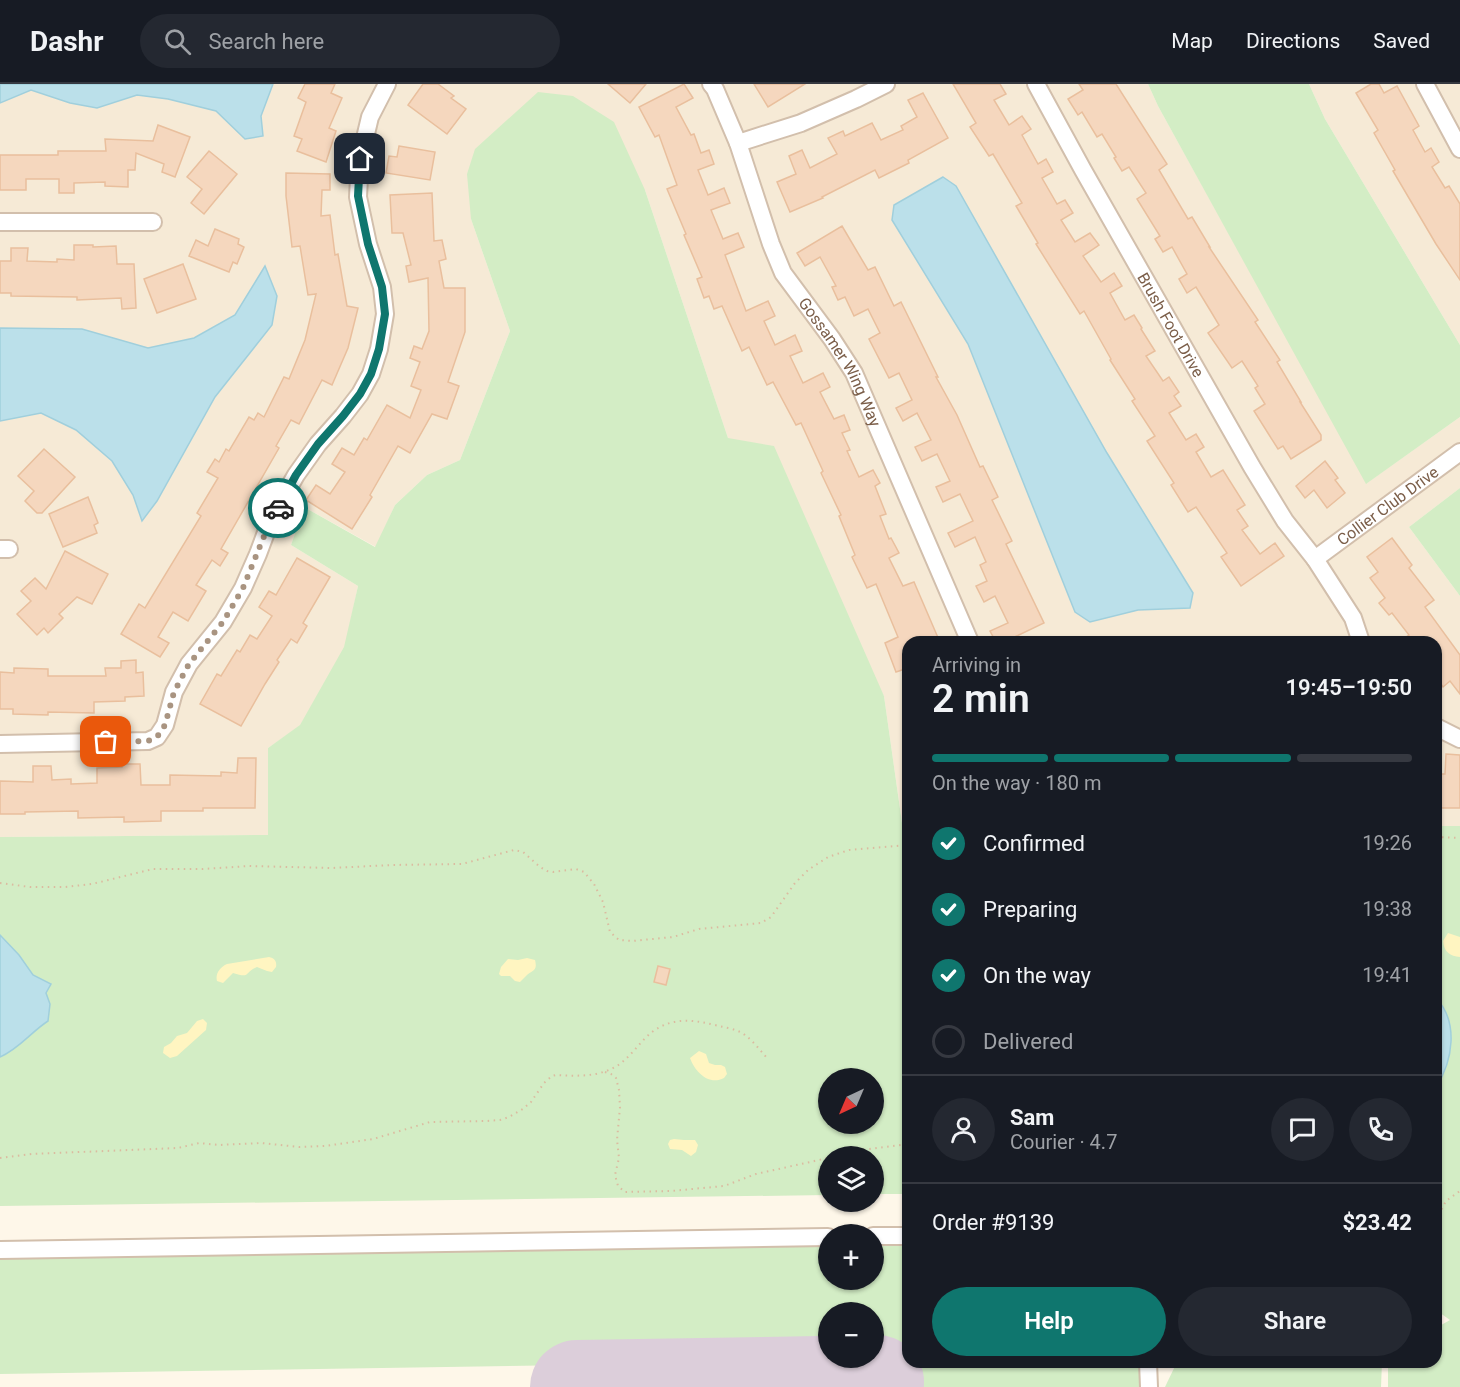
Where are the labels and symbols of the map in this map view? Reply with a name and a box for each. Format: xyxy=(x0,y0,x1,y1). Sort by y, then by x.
pin xyxy=(334,133,385,184)
street label: Brush Foot Drive xyxy=(1133,269,1208,381)
street label: Gossamer Wing Way xyxy=(794,294,885,430)
street label: Collier Club Drive xyxy=(1333,462,1442,550)
courier xyxy=(248,478,308,538)
pin xyxy=(80,716,131,767)
north arrow xyxy=(818,1068,884,1134)

